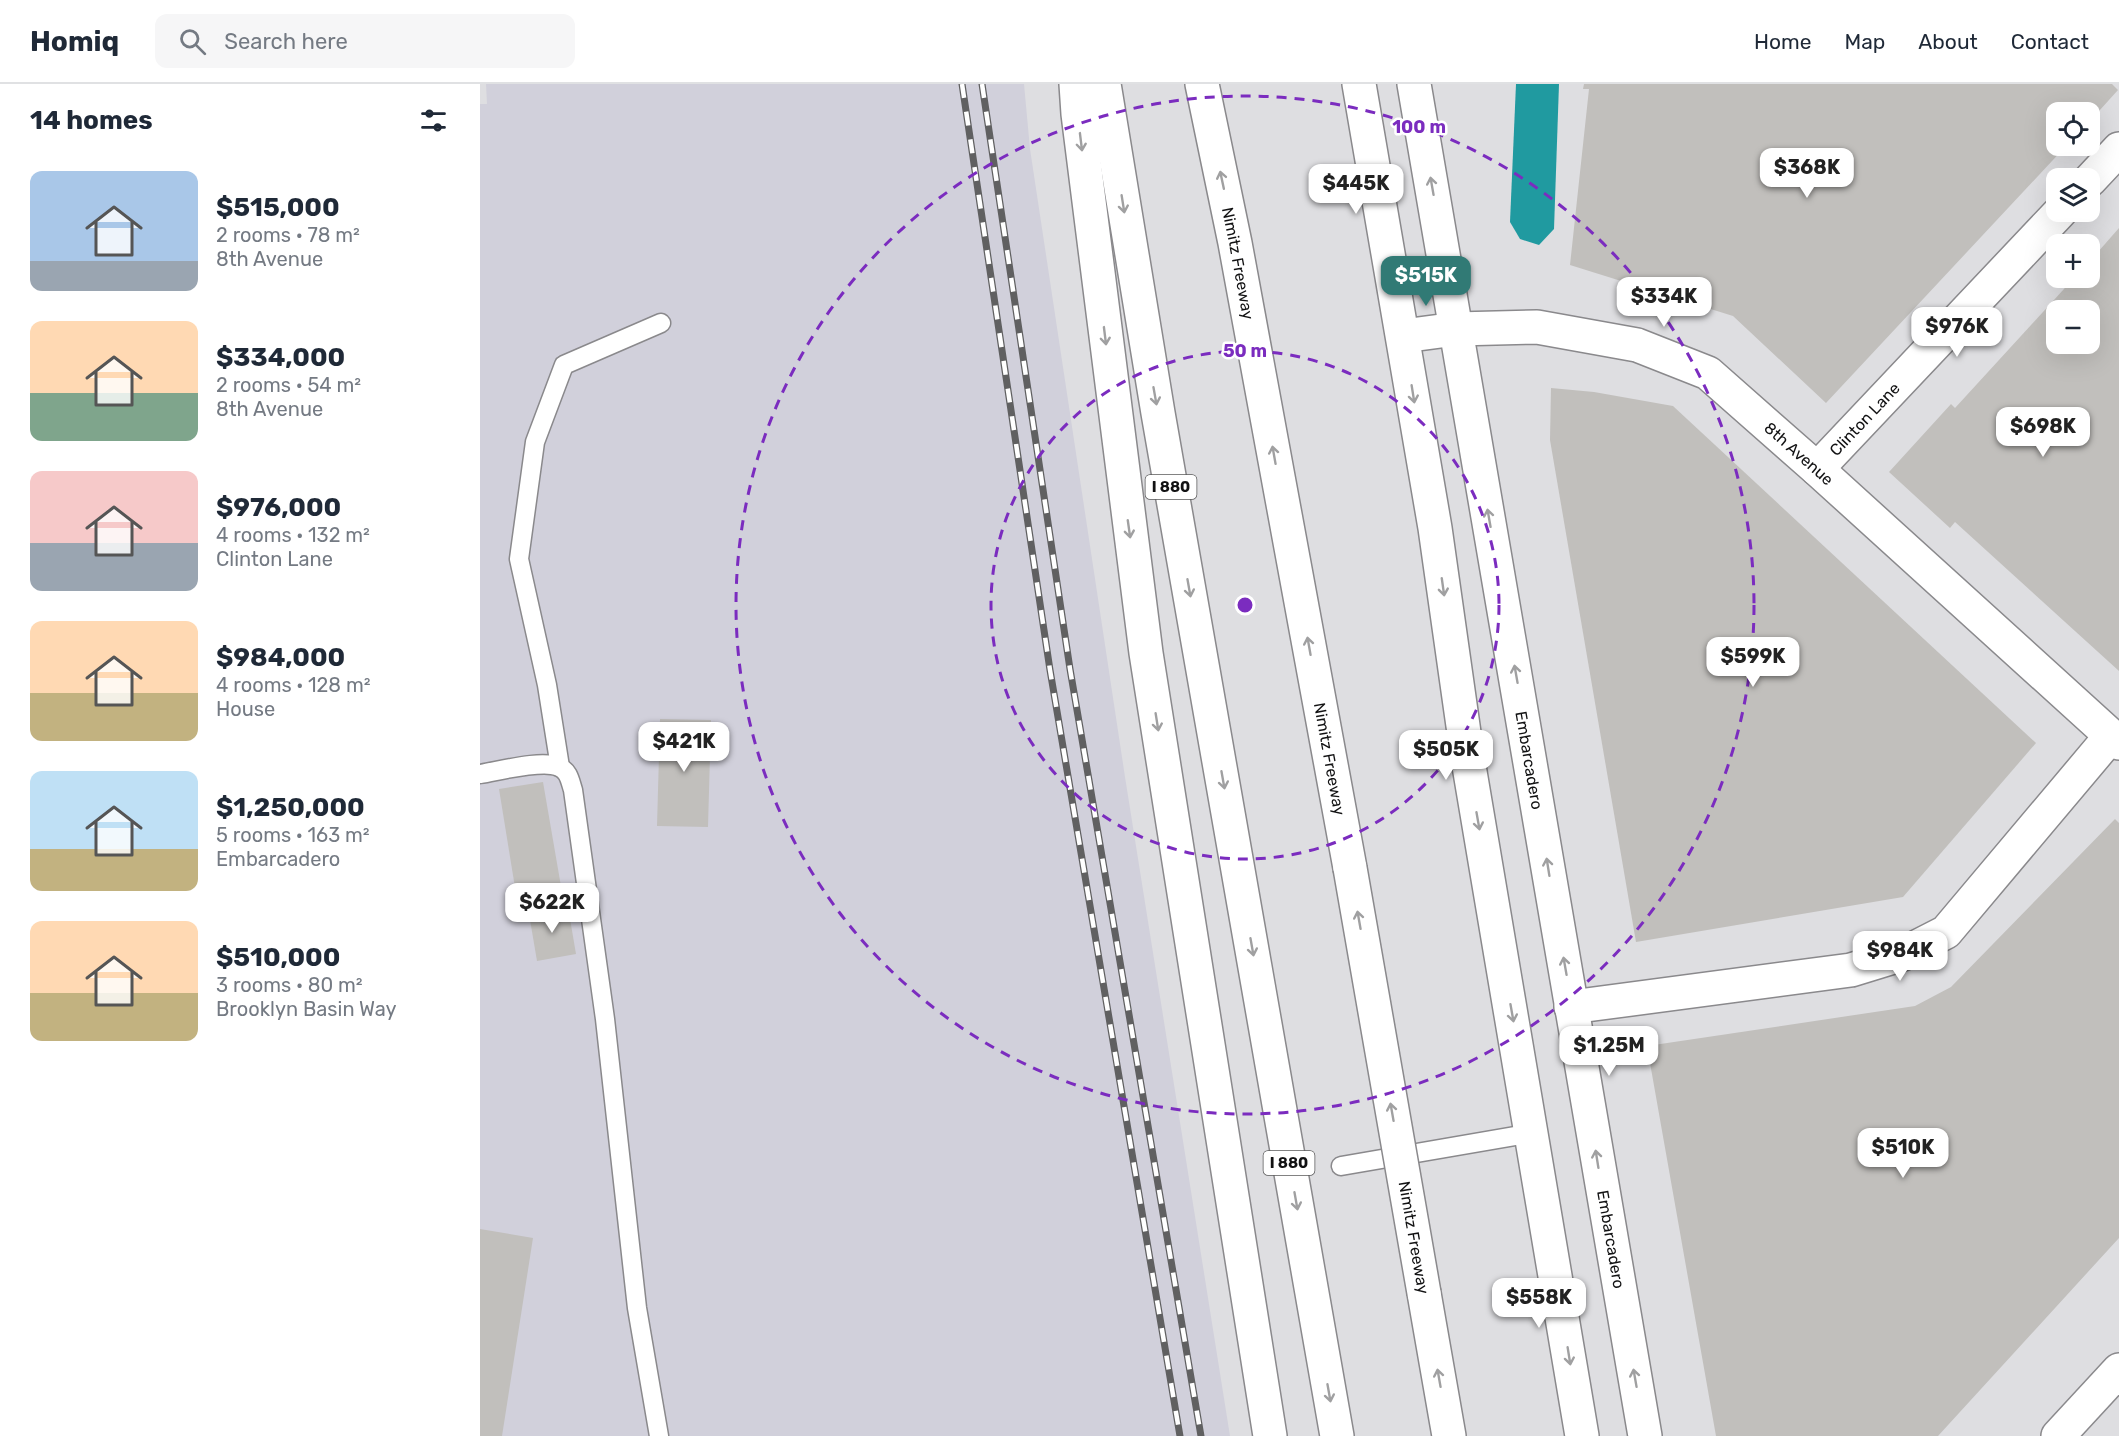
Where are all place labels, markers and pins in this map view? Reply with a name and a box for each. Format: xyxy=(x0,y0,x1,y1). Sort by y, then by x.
pin: $368K xyxy=(1765,148,1849,199)
pin: $445K xyxy=(1314,164,1398,215)
pin: $515K xyxy=(1384,256,1468,307)
pin: $334K xyxy=(1622,277,1706,328)
pin: $976K xyxy=(1915,307,1999,358)
pin: $698K xyxy=(2001,407,2085,458)
centre of rings xyxy=(1235,595,1255,615)
pin: $599K xyxy=(1711,637,1795,688)
pin: $421K xyxy=(642,722,726,773)
pin: $505K xyxy=(1404,730,1488,781)
pin: $622K xyxy=(510,883,594,934)
pin: $984K xyxy=(1858,931,1942,982)
pin: $1.25M xyxy=(1560,1026,1658,1077)
pin: $510K xyxy=(1861,1128,1945,1179)
pin: $558K xyxy=(1497,1278,1581,1329)

